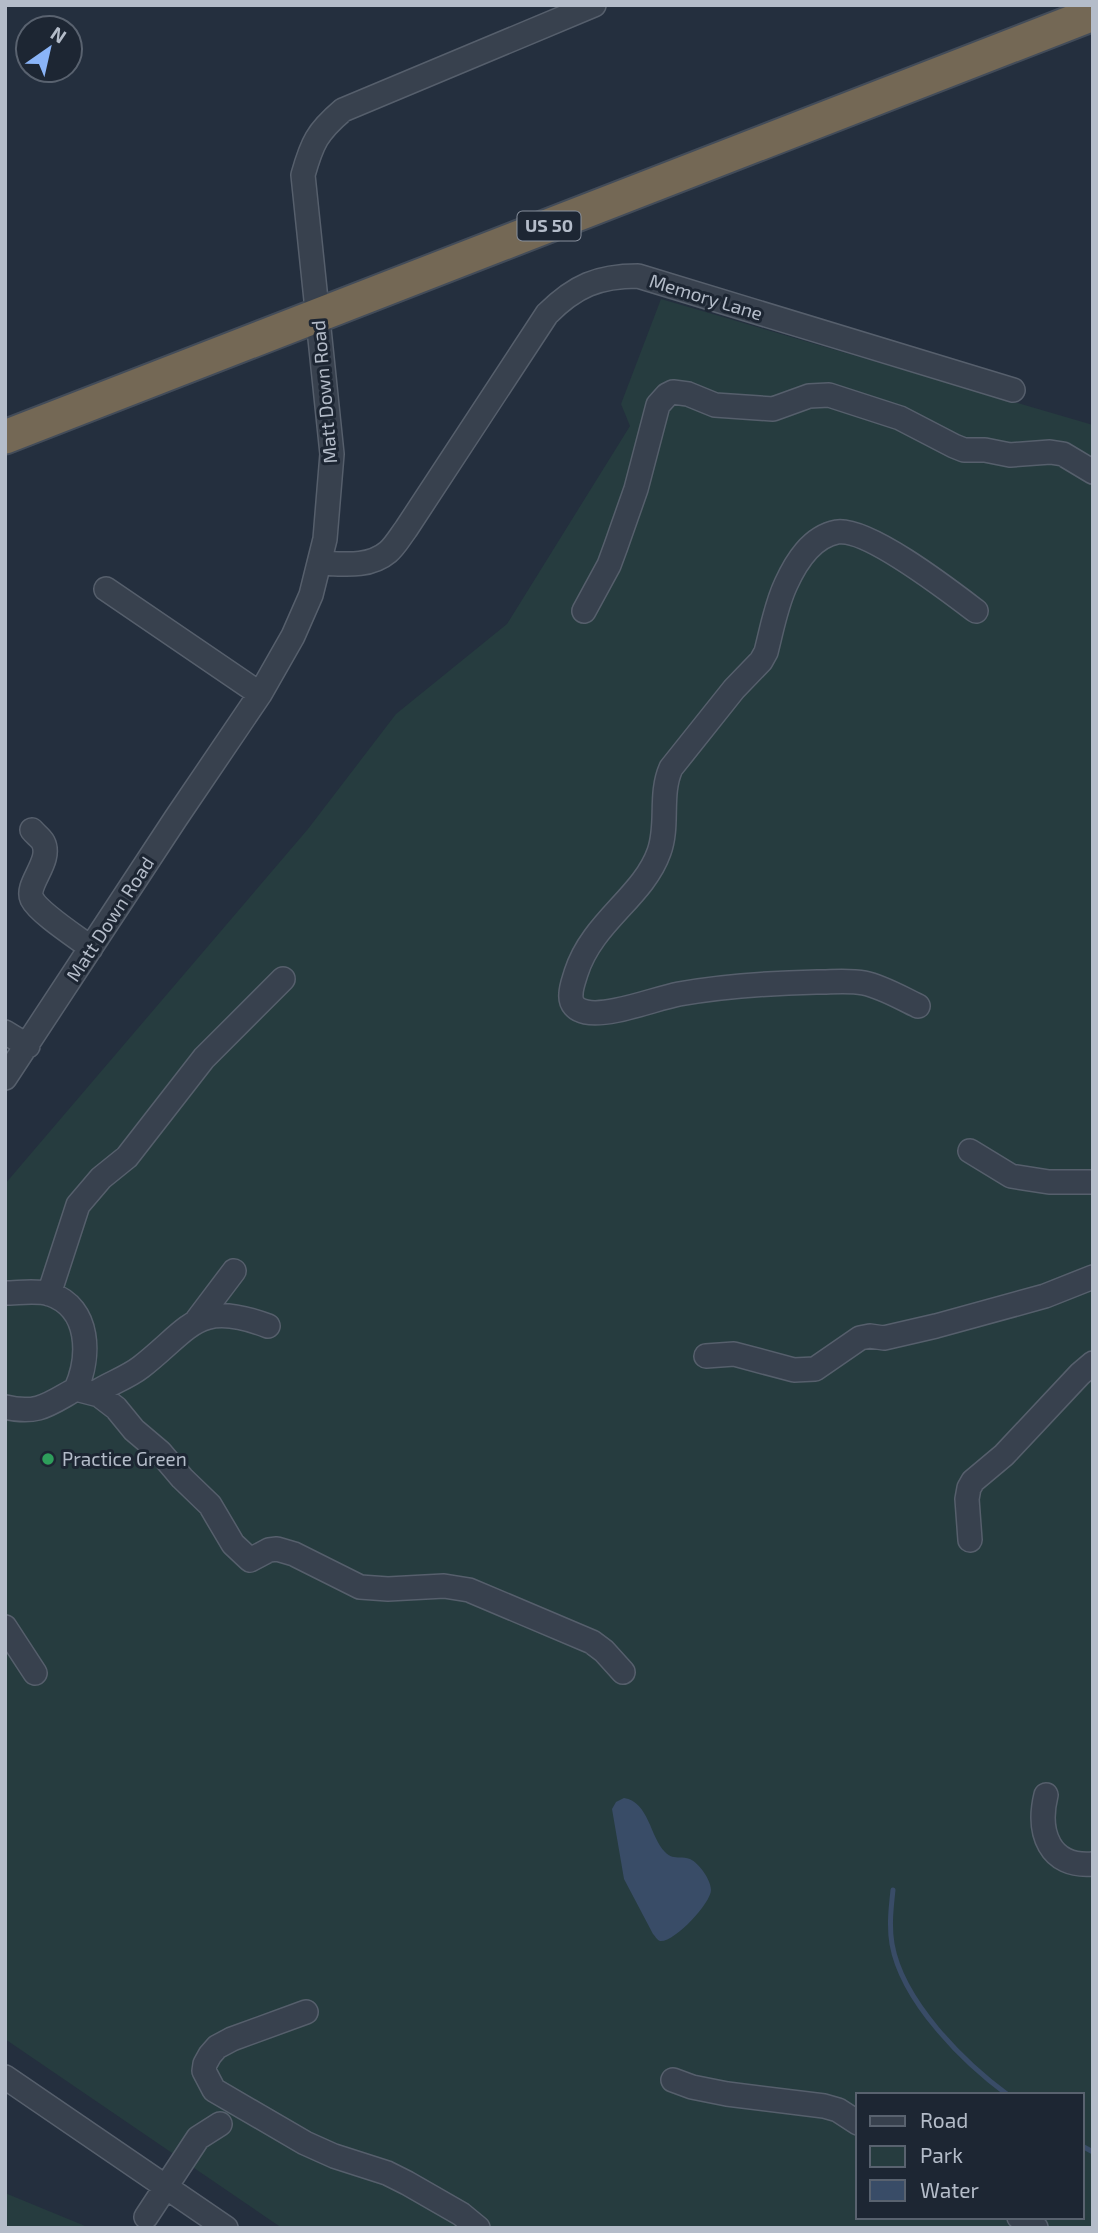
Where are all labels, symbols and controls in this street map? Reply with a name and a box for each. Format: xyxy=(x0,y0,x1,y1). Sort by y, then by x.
north arrow xyxy=(14,14,84,84)
text: N xyxy=(47,21,71,48)
road number: US 50 xyxy=(518,211,580,240)
street label: Memory Lane xyxy=(647,268,766,325)
street label: Matt Down Road xyxy=(306,319,341,465)
street label: Matt Down Road xyxy=(61,852,158,985)
place label: Practice Green xyxy=(62,1447,187,1470)
marker: Practice Green xyxy=(40,1451,56,1467)
legend xyxy=(856,2093,1084,2219)
text: Road xyxy=(920,2107,968,2132)
text: Park xyxy=(920,2142,963,2167)
text: Water xyxy=(920,2177,979,2202)

